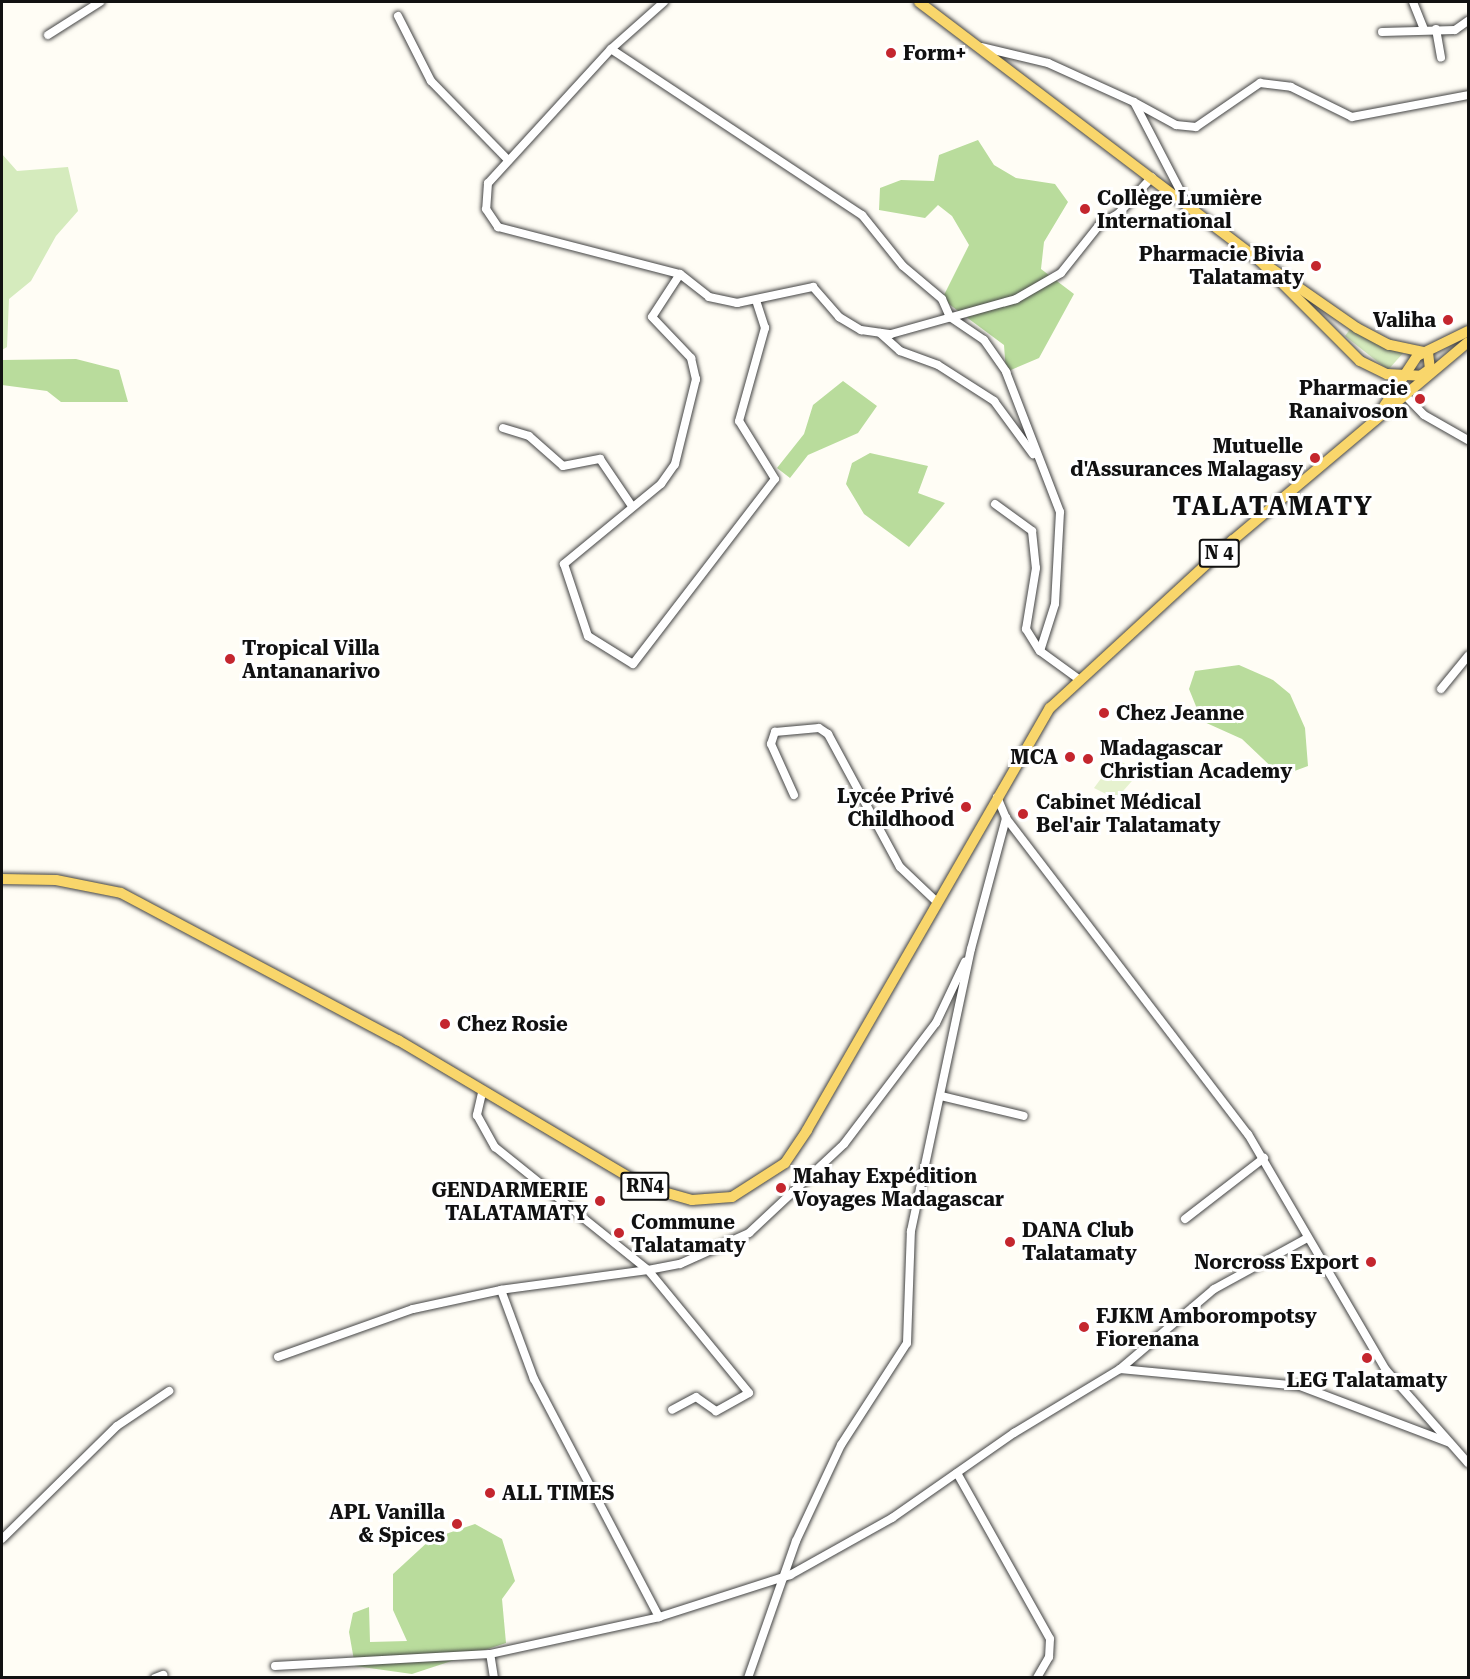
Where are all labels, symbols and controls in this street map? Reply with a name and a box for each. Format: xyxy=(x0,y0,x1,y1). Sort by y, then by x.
place label: Form+ xyxy=(903,41,966,65)
marker: Form+ xyxy=(884,46,898,60)
place label: Collège Lumière International xyxy=(1097,186,1262,233)
marker: Collège Lumière International xyxy=(1078,202,1092,216)
place label: Pharmacie Bivia Talatamaty xyxy=(1139,243,1304,290)
marker: Pharmacie Bivia Talatamaty xyxy=(1309,259,1323,273)
place label: Valiha xyxy=(1373,308,1436,332)
marker: Valiha xyxy=(1441,313,1455,327)
place label: Pharmacie Ranaivoson xyxy=(1289,376,1408,423)
marker: Pharmacie Ranaivoson xyxy=(1413,392,1427,406)
place label: Mutuelle d'Assurances Malagasy xyxy=(1070,434,1303,481)
marker: Mutuelle d'Assurances Malagasy xyxy=(1308,451,1322,465)
district label: TALATAMATY xyxy=(1173,491,1373,523)
road number: N 4 xyxy=(1198,538,1240,568)
place label: Tropical Villa Antananarivo xyxy=(242,636,380,683)
marker: Tropical Villa Antananarivo xyxy=(223,652,237,666)
place label: Chez Jeanne xyxy=(1116,701,1244,725)
marker: Chez Jeanne xyxy=(1097,706,1111,720)
place label: Madagascar Christian Academy xyxy=(1100,736,1292,783)
place label: MCA xyxy=(1010,745,1058,769)
marker: MCA xyxy=(1063,750,1077,764)
marker: Madagascar Christian Academy xyxy=(1081,752,1095,766)
place label: Lycée Privé Childhood xyxy=(837,784,954,831)
place label: Cabinet Médical Bel'air Talatamaty xyxy=(1036,790,1220,837)
marker: Lycée Privé Childhood xyxy=(959,800,973,814)
marker: Cabinet Médical Bel'air Talatamaty xyxy=(1014,805,1032,823)
place label: Chez Rosie xyxy=(457,1012,568,1036)
marker: Chez Rosie xyxy=(438,1017,452,1031)
place label: Mahay Expédition Voyages Madagascar xyxy=(793,1164,1004,1211)
road number: RN4 xyxy=(620,1171,670,1201)
place label: GENDARMERIE TALATAMATY xyxy=(431,1178,588,1225)
marker: Mahay Expédition Voyages Madagascar xyxy=(774,1181,788,1195)
marker: GENDARMERIE TALATAMATY xyxy=(593,1194,607,1208)
place label: Commune Talatamaty xyxy=(631,1210,746,1257)
place label: DANA Club Talatamaty xyxy=(1022,1218,1137,1265)
marker: Commune Talatamaty xyxy=(612,1226,626,1240)
marker: DANA Club Talatamaty xyxy=(1003,1235,1017,1249)
place label: Norcross Export xyxy=(1194,1250,1359,1274)
marker: Norcross Export xyxy=(1364,1255,1378,1269)
place label: FJKM Amborompotsy Fiorenana xyxy=(1096,1304,1317,1351)
marker: FJKM Amborompotsy Fiorenana xyxy=(1077,1320,1091,1334)
marker: LEG Talatamaty xyxy=(1360,1351,1374,1365)
place label: LEG Talatamaty xyxy=(1287,1368,1447,1392)
place label: ALL TIMES xyxy=(502,1481,614,1505)
marker: ALL TIMES xyxy=(483,1486,497,1500)
place label: APL Vanilla & Spices xyxy=(329,1500,445,1547)
marker: APL Vanilla & Spices xyxy=(450,1517,464,1531)

